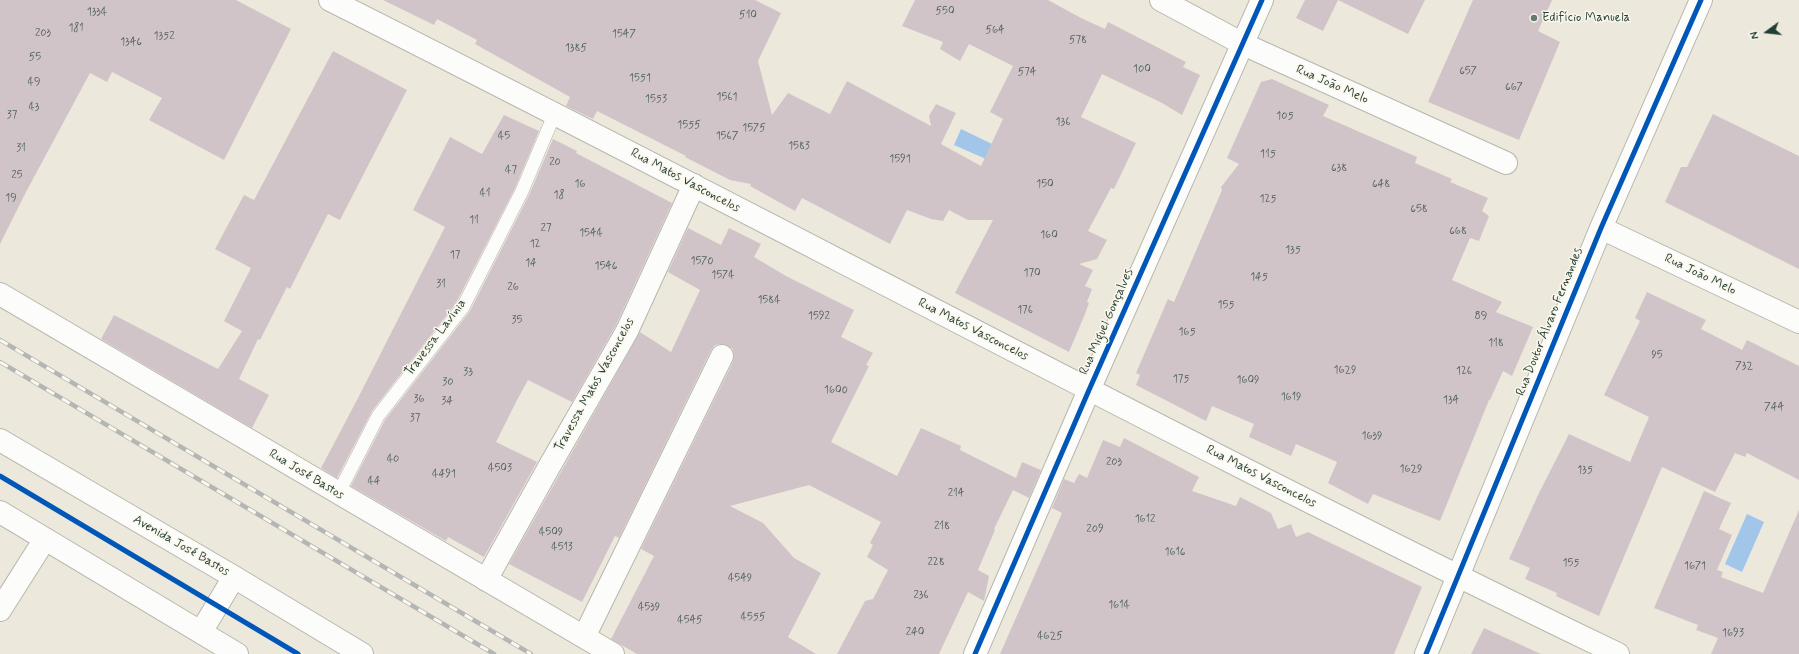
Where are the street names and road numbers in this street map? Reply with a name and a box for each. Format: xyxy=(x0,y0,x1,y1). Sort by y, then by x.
street label: Rua João Melo xyxy=(1293,62,1371,108)
street label: Rua Matos Vasconcelos xyxy=(628,146,742,216)
street label: Rua Doutor Álvaro Fernandes xyxy=(1513,246,1587,398)
street label: Rua João Melo xyxy=(1662,251,1738,299)
street label: Rua Miguel Gonçalves xyxy=(1077,267,1137,377)
street label: Rua Matos Vasconcelos xyxy=(915,295,1031,365)
street label: Travessa Lavínia xyxy=(402,296,470,380)
street label: Travessa Matos Vasconcelos xyxy=(552,315,638,455)
street label: Rua Matos Vasconcelos xyxy=(1203,442,1319,512)
street label: Rua José Bastos xyxy=(266,446,346,504)
street label: Avenida José Bastos xyxy=(130,512,232,580)

